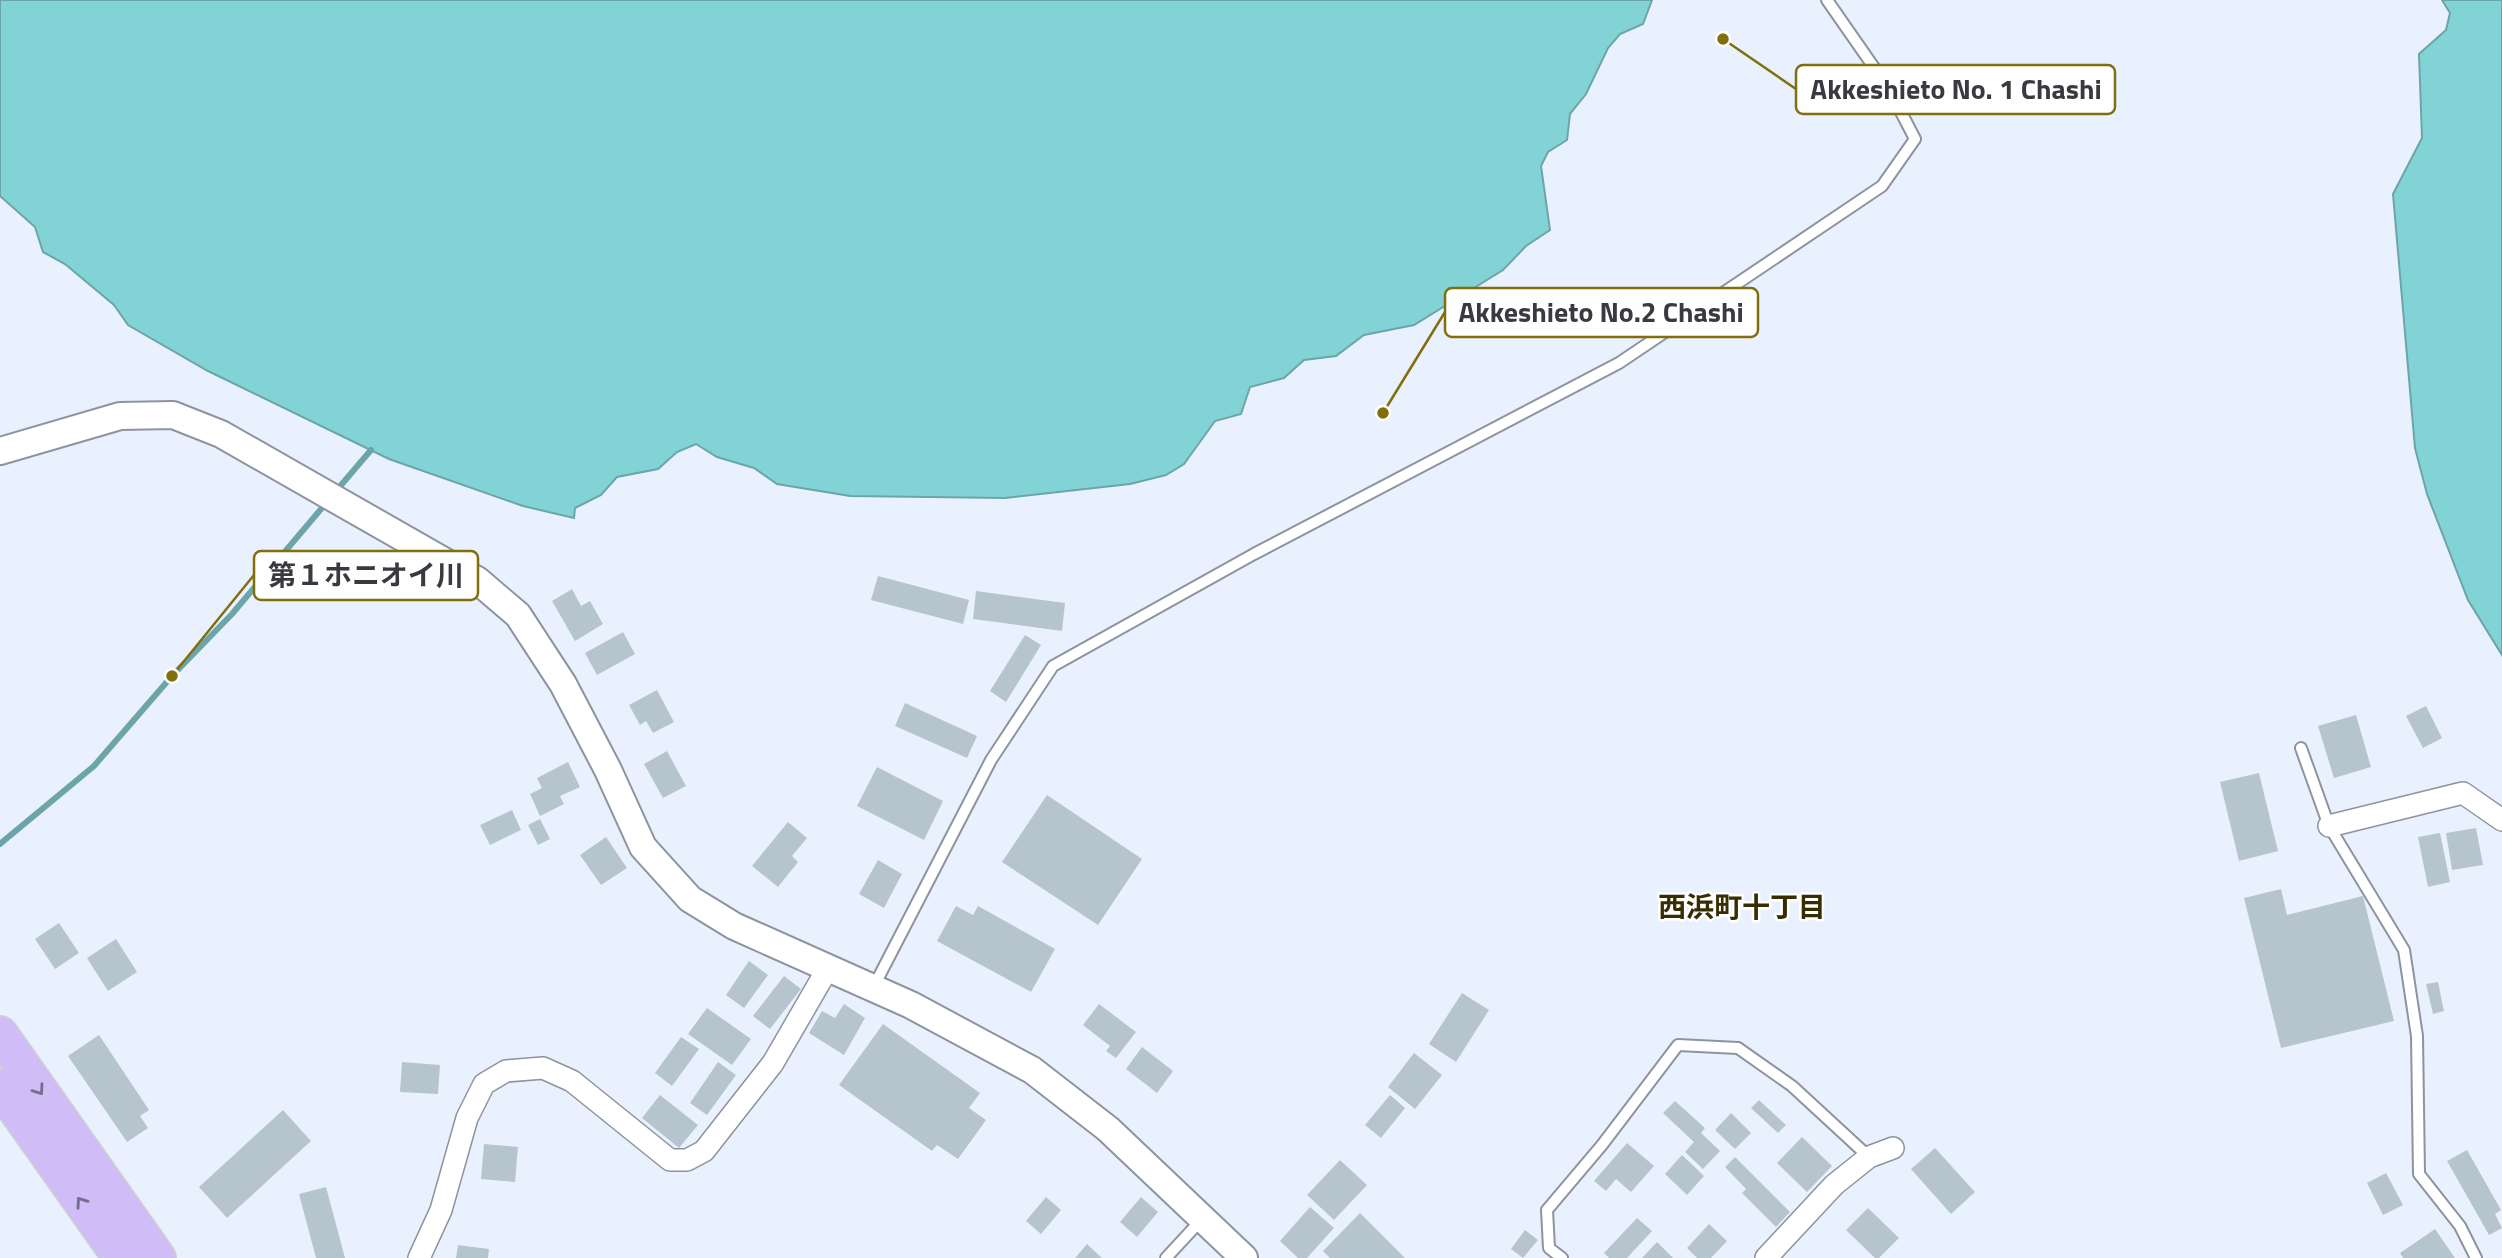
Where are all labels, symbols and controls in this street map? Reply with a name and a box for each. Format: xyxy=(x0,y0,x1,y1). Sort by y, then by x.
callout: Akkeshieto No. 1 Chashi xyxy=(1796,65,2115,114)
text: Akkeshieto No. 1 Chashi xyxy=(1810,67,2102,110)
callout: Akkeshieto No.2 Chashi xyxy=(1445,288,1758,337)
text: Akkeshieto No.2 Chashi xyxy=(1458,290,1744,333)
callout: 第１ホニオイ川 xyxy=(254,551,478,600)
text: 第１ホニオイ川 xyxy=(268,553,464,596)
district label: 西浜町十丁目 xyxy=(1658,885,1826,928)
one-way arrow xyxy=(31,1082,43,1095)
one-way arrow xyxy=(77,1197,89,1210)

